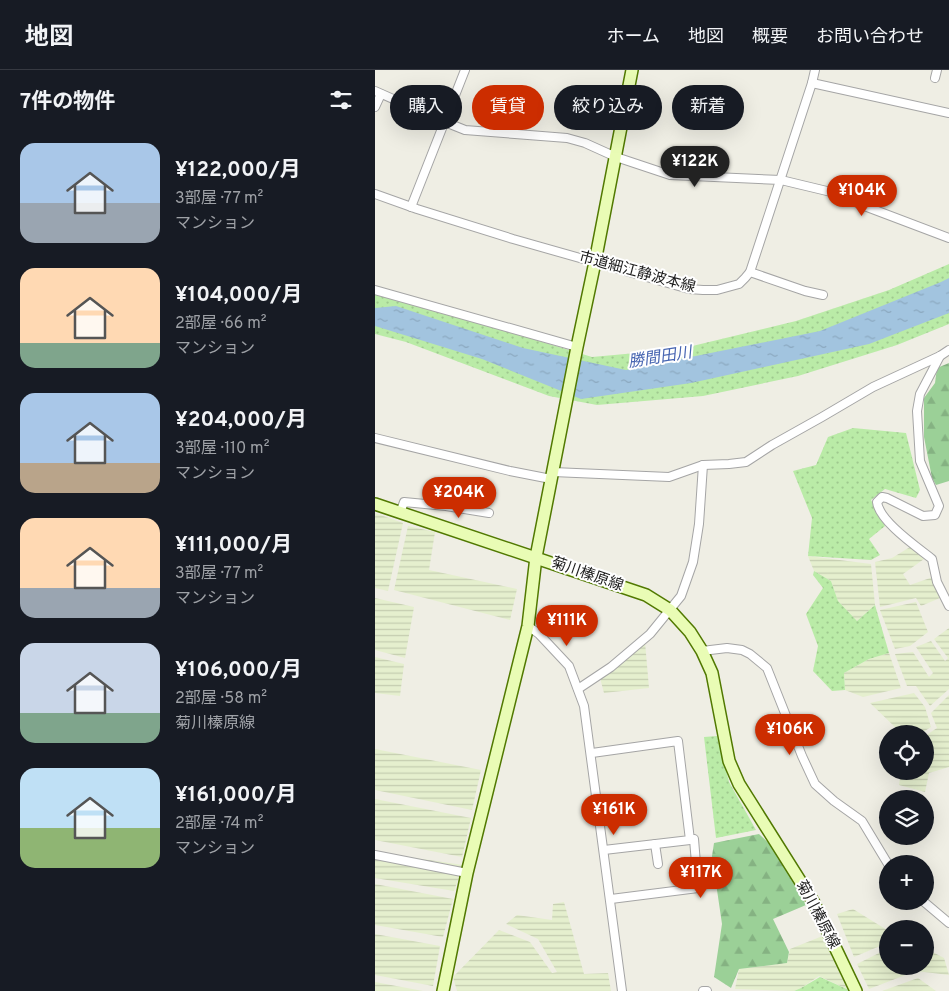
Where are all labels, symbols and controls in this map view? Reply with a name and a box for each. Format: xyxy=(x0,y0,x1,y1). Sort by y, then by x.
text: 地図 xyxy=(25,23,73,53)
text: ホーム xyxy=(607,26,660,49)
text: 地図 xyxy=(688,26,724,49)
text: 概要 xyxy=(752,26,788,49)
text: お問い合わせ xyxy=(816,26,924,49)
chip: 購入 xyxy=(390,85,462,130)
chip: 賃貸 xyxy=(472,85,544,130)
chip: 絞り込み xyxy=(554,85,662,130)
chip: 新着 xyxy=(672,85,744,130)
icon: filters xyxy=(327,86,355,114)
text: 7件の物件 xyxy=(20,89,115,116)
pin: ¥122K xyxy=(660,146,730,188)
text: ¥122K xyxy=(671,152,719,172)
text: ¥122,000/月 xyxy=(175,157,301,184)
icon: home xyxy=(60,163,120,223)
pin: ¥104K xyxy=(827,174,897,217)
text: ¥104K xyxy=(838,181,886,201)
text: 3部屋 · 77 m² xyxy=(175,189,263,209)
text: マンション xyxy=(175,214,255,234)
street label: 市道細江静波本線 xyxy=(577,248,697,298)
text: ¥104,000/月 xyxy=(175,282,302,309)
icon: home xyxy=(60,288,120,348)
text: 2部屋 · 66 m² xyxy=(175,314,267,334)
text: マンション xyxy=(175,339,255,359)
water label: 勝間田川 xyxy=(627,343,695,373)
text: ¥204,000/月 xyxy=(175,407,307,434)
icon: home xyxy=(60,413,120,473)
text: 3部屋 · 110 m² xyxy=(175,439,269,459)
text: マンション xyxy=(175,464,255,484)
pin: ¥204K xyxy=(424,476,494,519)
text: ¥204K xyxy=(433,483,485,503)
text: ¥111,000/月 xyxy=(175,532,292,559)
icon: home xyxy=(60,538,120,598)
street label: 菊川榛原線 xyxy=(548,554,626,596)
text: 3部屋 · 77 m² xyxy=(175,564,263,584)
text: マンション xyxy=(175,589,255,609)
pin: ¥111K xyxy=(532,604,602,647)
text: ¥111K xyxy=(547,611,587,631)
text: ¥106,000/月 xyxy=(175,657,302,684)
icon: home xyxy=(60,663,120,723)
text: 2部屋 · 58 m² xyxy=(175,689,267,709)
text: 菊川榛原線 xyxy=(175,714,255,734)
pin: ¥106K xyxy=(755,714,825,756)
text: ¥106K xyxy=(766,720,814,740)
map controls xyxy=(879,725,934,975)
button: locate xyxy=(879,725,934,780)
text: ¥161,000/月 xyxy=(175,782,296,809)
icon: home xyxy=(60,788,120,848)
button: layers xyxy=(879,790,934,845)
pin: ¥161K xyxy=(579,794,649,836)
text: ¥161K xyxy=(592,800,636,820)
text: 2部屋 · 74 m² xyxy=(175,814,263,834)
text: マンション xyxy=(175,839,255,859)
button: + xyxy=(879,855,934,910)
pin: ¥117K xyxy=(666,856,736,899)
text: ¥117K xyxy=(680,863,722,883)
street label: 菊川榛原線 xyxy=(791,877,843,953)
button: − xyxy=(879,920,934,975)

